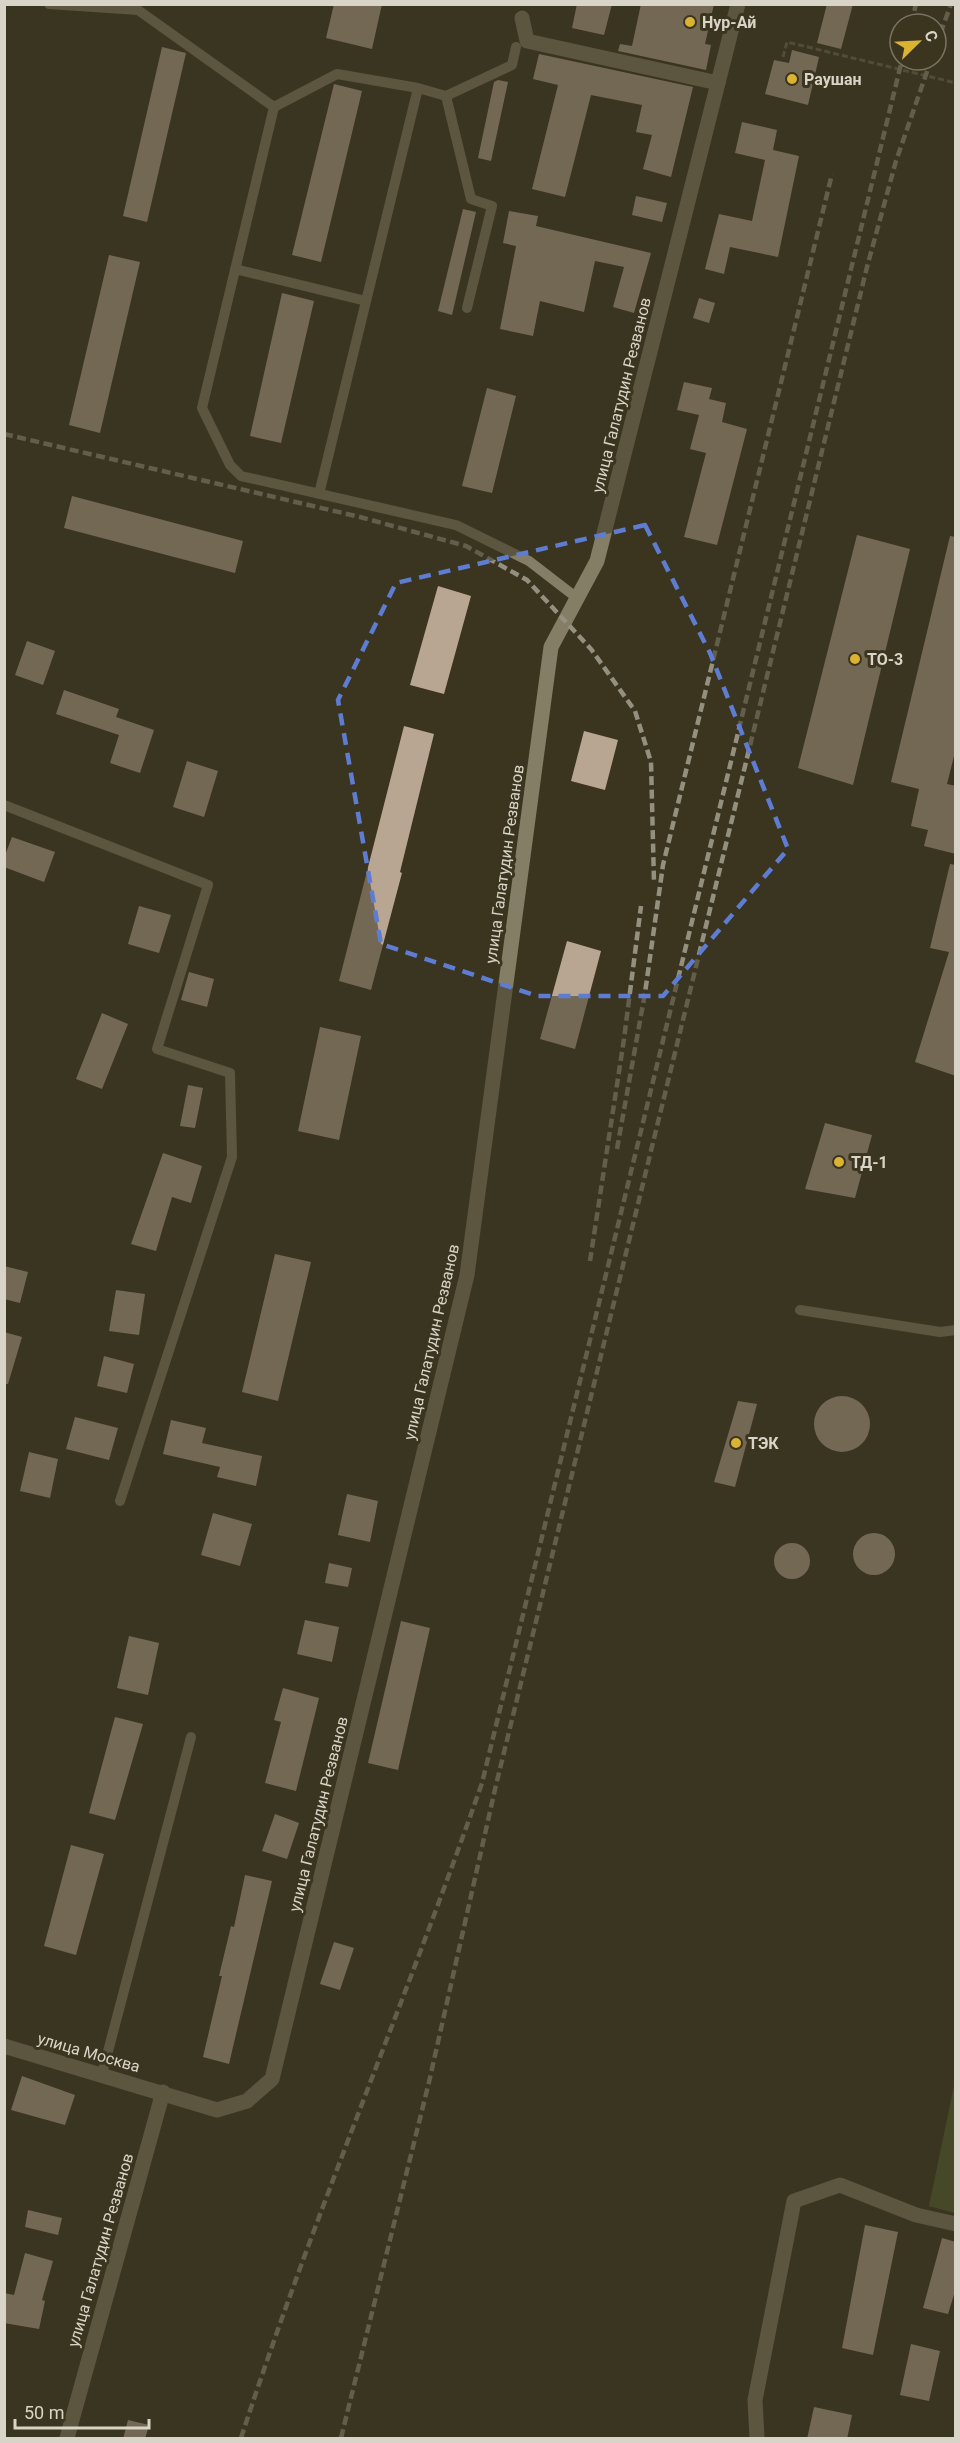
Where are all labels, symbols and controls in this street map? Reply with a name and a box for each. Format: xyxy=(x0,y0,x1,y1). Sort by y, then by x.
north arrow xyxy=(888,12,948,72)
place label: Нур-Ай xyxy=(702,13,756,32)
marker: Нур-Ай xyxy=(683,15,697,29)
text: С xyxy=(920,27,942,45)
place label: Раушан xyxy=(804,70,862,89)
marker: Раушан xyxy=(785,72,799,86)
street label: улица Галатудин Резванов xyxy=(588,295,655,495)
place label: ТО-3 xyxy=(867,650,903,669)
marker: ТО-3 xyxy=(848,652,862,666)
street label: улица Галатудин Резванов xyxy=(481,763,528,965)
place label: ТД-1 xyxy=(851,1153,888,1172)
marker: ТД-1 xyxy=(832,1155,846,1169)
street label: улица Галатудин Резванов xyxy=(400,1242,463,1442)
place label: ТЭК xyxy=(748,1434,779,1453)
marker: ТЭК xyxy=(729,1436,743,1450)
street label: улица Галатудин Резванов xyxy=(285,1714,352,1914)
street label: улица Москва xyxy=(35,2029,142,2076)
street label: улица Галатудин Резванов xyxy=(64,2151,137,2349)
scale bar xyxy=(15,2392,148,2430)
text: 50 m xyxy=(24,2402,64,2423)

